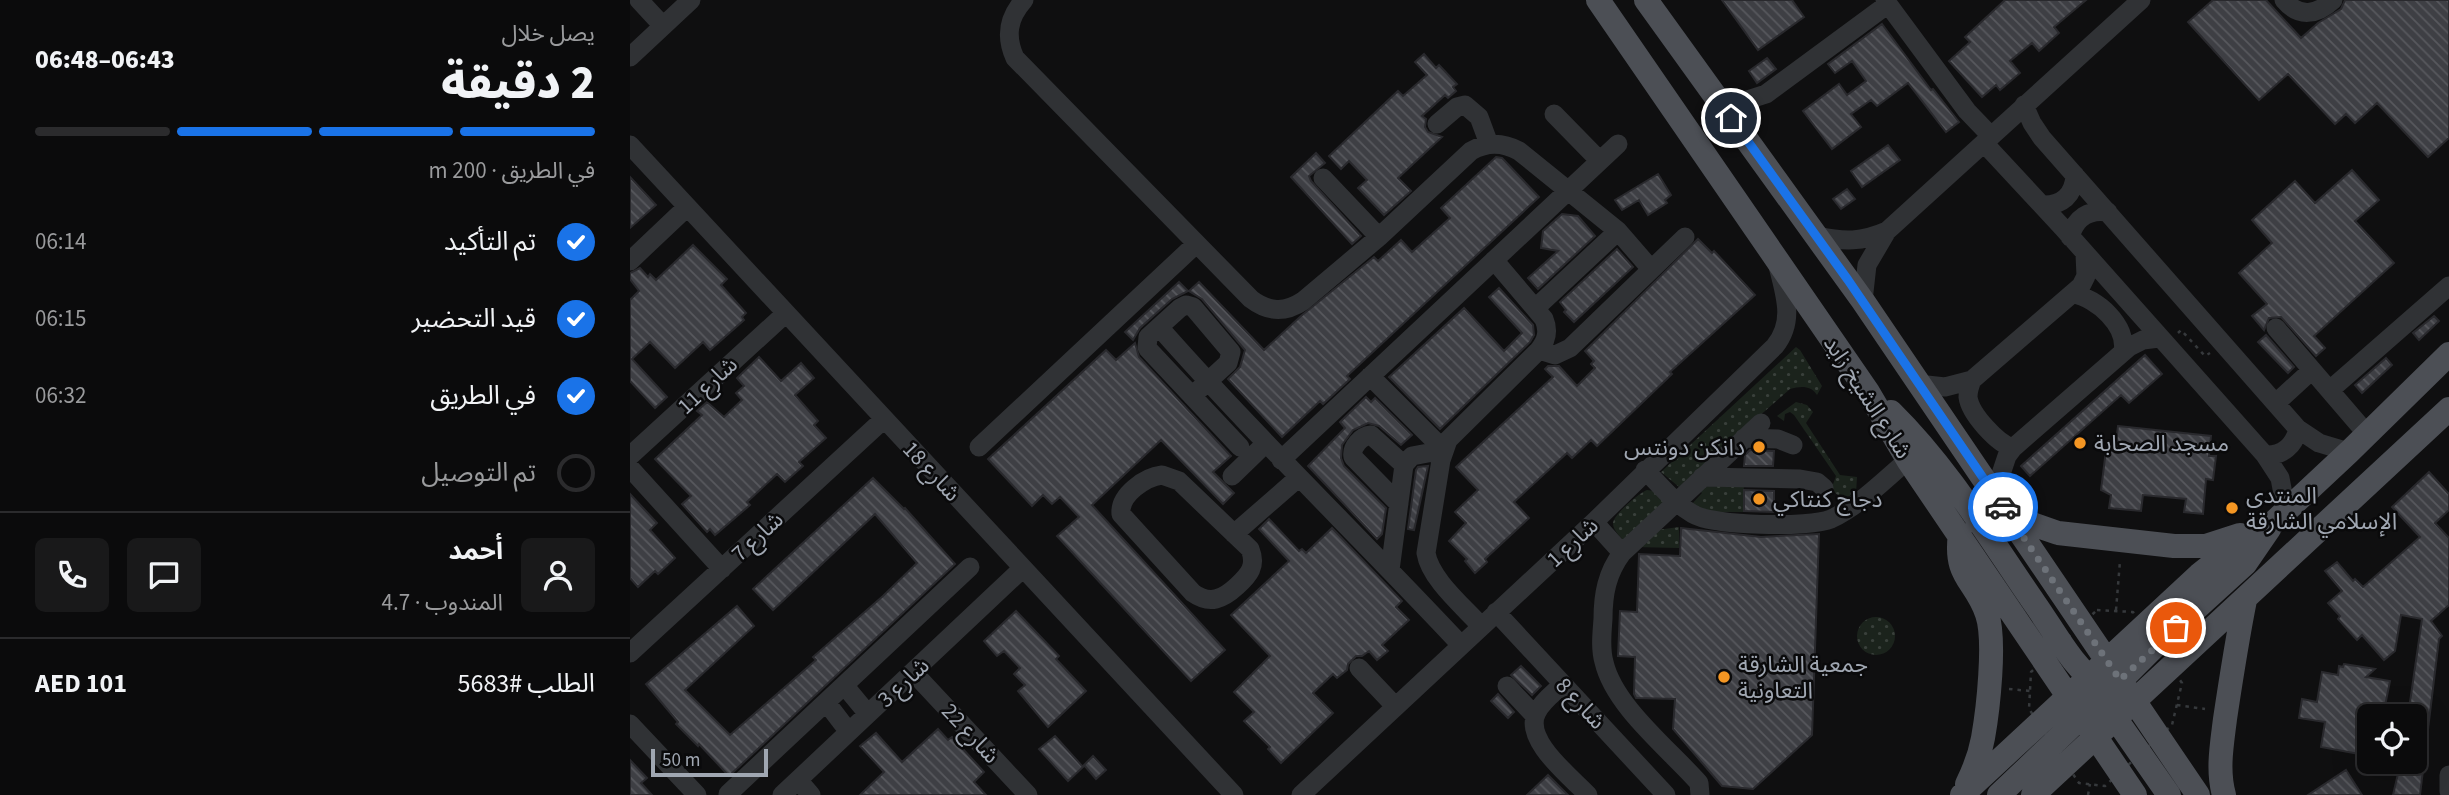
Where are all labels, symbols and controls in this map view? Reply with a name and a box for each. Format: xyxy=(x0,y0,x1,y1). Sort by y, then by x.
text: يصل خلال xyxy=(502,17,595,50)
text: 06:43–06:48 xyxy=(35,41,175,78)
text: 2 دقيقة xyxy=(441,51,595,116)
pin xyxy=(1701,88,1761,148)
icon: home xyxy=(1712,99,1750,137)
text: في الطريق · 200 m xyxy=(429,154,595,187)
text: تم التأكيد xyxy=(444,223,536,260)
icon: check xyxy=(557,223,595,261)
text: 06:14 xyxy=(35,225,86,258)
text: قيد التحضير xyxy=(412,300,536,337)
icon: check xyxy=(557,300,595,338)
text: 06:15 xyxy=(35,302,86,335)
street label: شارع الشيخ زايد xyxy=(1815,329,1920,465)
street label: شارع 11 xyxy=(670,349,745,422)
text: في الطريق xyxy=(430,377,536,414)
icon: check xyxy=(557,377,595,415)
text: 06:32 xyxy=(35,379,86,412)
place label: مسجد الصحابة xyxy=(2094,427,2229,460)
place label: دانكن دونتس xyxy=(1624,431,1745,464)
street label: شارع 18 xyxy=(895,434,968,509)
marker: مسجد الصحابة xyxy=(2072,435,2088,451)
marker: دانكن دونتس xyxy=(1751,439,1767,455)
text: تم التوصيل xyxy=(421,454,536,491)
courier xyxy=(1968,472,2038,542)
place label: المنتدى الإسلامي الشارقة xyxy=(2246,479,2397,538)
place label: دجاج كنتاكي xyxy=(1773,483,1883,516)
icon: car xyxy=(1984,488,2022,526)
marker: دجاج كنتاكي xyxy=(1751,491,1767,507)
marker: المنتدى الإسلامي الشارقة xyxy=(2224,500,2240,516)
street label: شارع 7 xyxy=(724,504,791,569)
street label: شارع 1 xyxy=(1539,510,1606,575)
text: أحمد xyxy=(449,532,503,569)
button: phone xyxy=(35,538,109,612)
button: chat xyxy=(127,538,201,612)
button: person xyxy=(521,538,595,612)
text: المندوب · 4.7 xyxy=(381,586,503,619)
pin xyxy=(2146,598,2206,658)
icon: bag xyxy=(2157,609,2195,647)
place label: جمعية الشارقة التعاونية xyxy=(1738,648,1868,707)
street label: شارع 3 xyxy=(870,650,937,715)
text: AED 101 xyxy=(35,665,127,702)
text: الطلب #5683 xyxy=(458,665,595,702)
marker: جمعية الشارقة التعاونية xyxy=(1716,669,1732,685)
street label: شارع 8 xyxy=(1548,670,1613,737)
street label: شارع 22 xyxy=(934,696,1007,771)
map controls xyxy=(2357,704,2427,774)
button: locate xyxy=(2357,704,2427,774)
scale bar xyxy=(651,746,768,778)
text: 50 m xyxy=(662,747,700,774)

